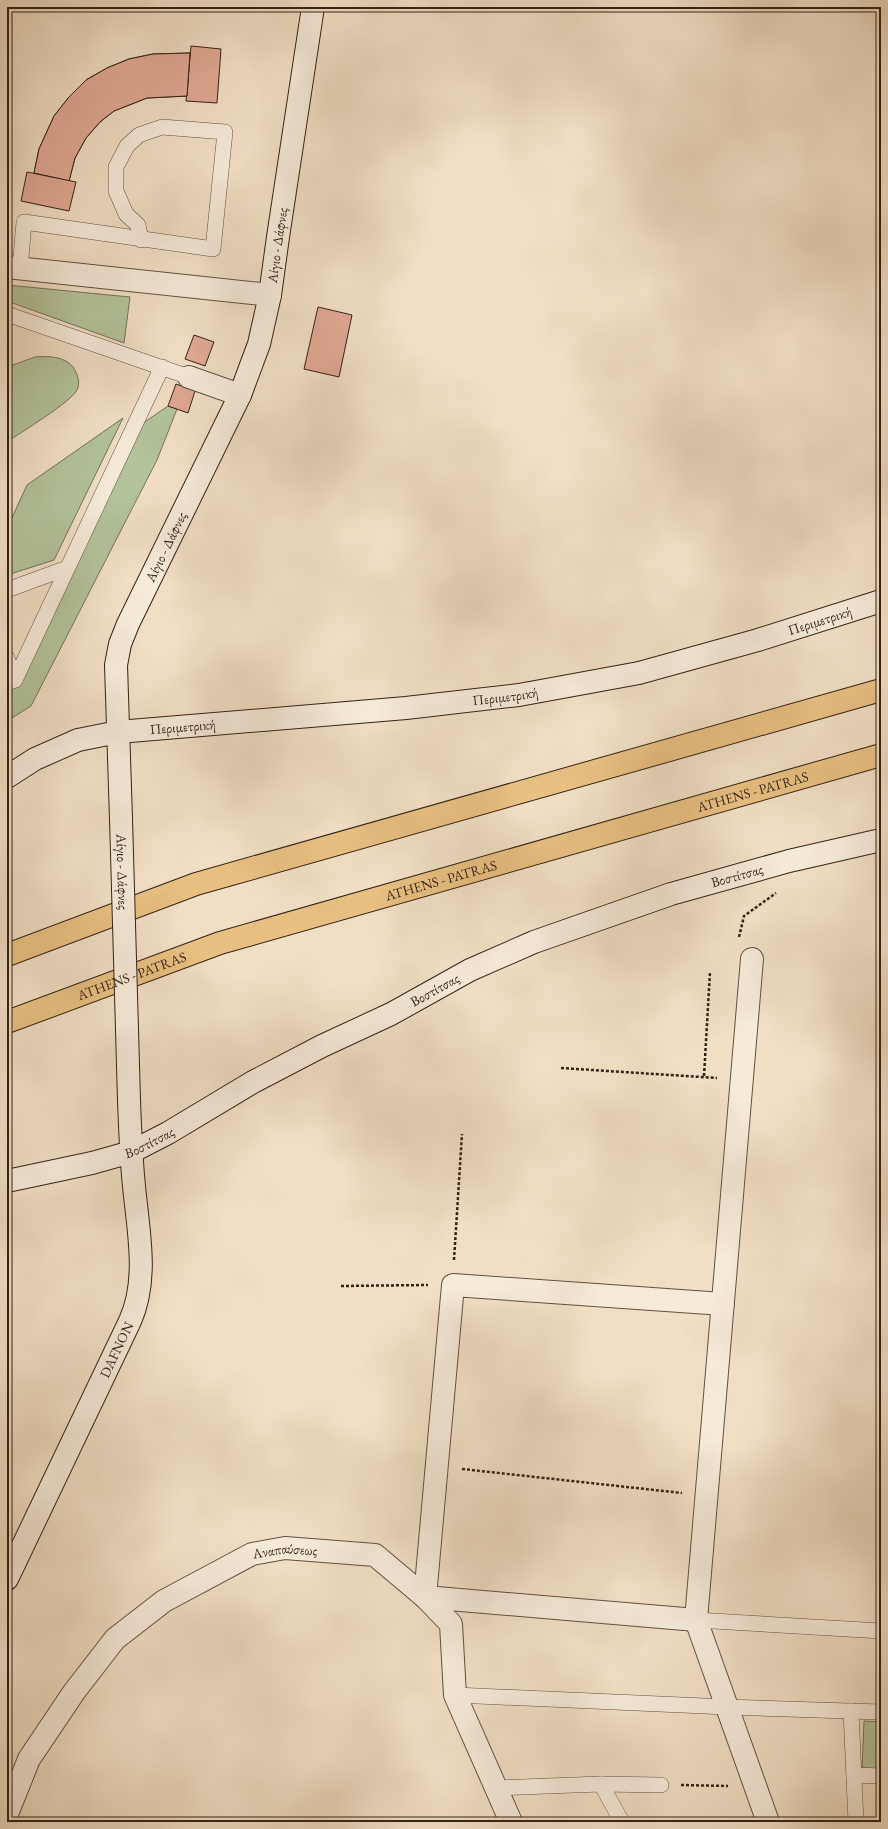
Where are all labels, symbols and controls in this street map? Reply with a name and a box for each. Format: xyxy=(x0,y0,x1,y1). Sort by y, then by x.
street label: Αίγιο - Δάφνες xyxy=(263,206,291,285)
street label: Αίγιο - Δάφνες xyxy=(141,508,191,586)
street label: Περιμετρική xyxy=(786,602,854,639)
street label: Περιμετρική xyxy=(471,683,539,709)
street label: Περιμετρική xyxy=(149,715,216,738)
street label: ATHENS - PATRAS xyxy=(694,767,810,816)
street label: Αίγιο - Δάφνες xyxy=(112,833,133,910)
street label: ATHENS - PATRAS xyxy=(382,856,499,905)
street label: Βοστίτσας xyxy=(709,860,765,891)
street label: ATHENS - PATRAS xyxy=(74,947,189,1005)
street label: Βοστίτσας xyxy=(407,969,462,1010)
street label: Βοστίτσας xyxy=(123,1122,178,1162)
street label: DAFNON xyxy=(95,1319,137,1381)
street label: Αναπαύσεως xyxy=(250,1539,318,1563)

